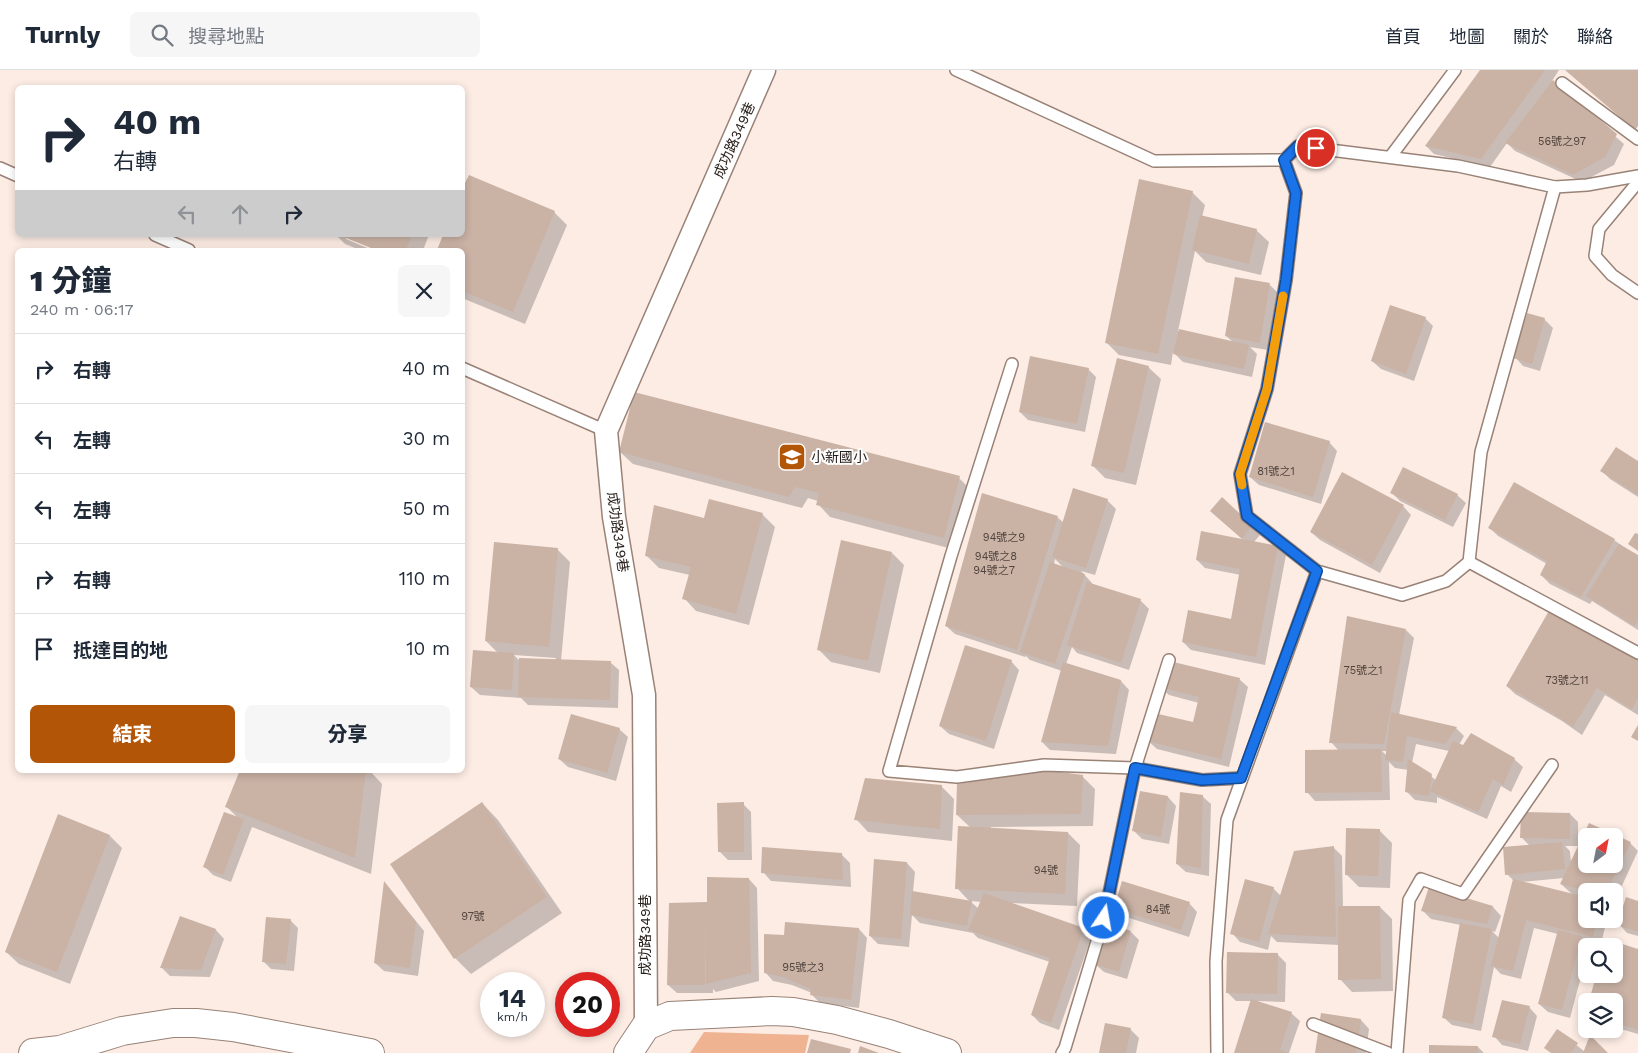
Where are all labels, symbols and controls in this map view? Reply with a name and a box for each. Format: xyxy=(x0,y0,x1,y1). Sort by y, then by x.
search box xyxy=(130,12,480,57)
text: Turnly xyxy=(25,21,100,49)
icon: search xyxy=(148,21,176,49)
text: 搜尋地點 xyxy=(188,25,264,48)
text: 首頁 xyxy=(1385,26,1421,47)
text: 地圖 xyxy=(1449,26,1485,47)
text: 關於 xyxy=(1513,26,1549,47)
text: 聯絡 xyxy=(1577,26,1613,47)
street label: 成功路349巷 xyxy=(710,100,758,180)
text: 40 m xyxy=(113,101,201,143)
icon: right xyxy=(30,105,95,170)
pin xyxy=(1295,127,1337,169)
icon: arrive xyxy=(1302,134,1330,162)
house number: 56號之97 xyxy=(1538,135,1586,148)
text: 右轉 xyxy=(113,149,157,174)
icon: left xyxy=(173,200,201,228)
icon: ahead xyxy=(226,200,254,228)
icon: right xyxy=(279,200,307,228)
text: 1 分鐘 xyxy=(30,263,111,298)
button: close xyxy=(398,265,450,317)
text: 240 m · 06:17 xyxy=(30,300,133,319)
icon: right xyxy=(30,355,58,383)
text: 40 m xyxy=(402,357,450,380)
text: 右轉 xyxy=(73,359,111,382)
icon: left xyxy=(30,425,58,453)
text: 30 m xyxy=(403,427,450,450)
text: 左轉 xyxy=(73,429,111,452)
school or university icon: 小新國小 xyxy=(777,442,807,472)
place label: 小新國小 xyxy=(811,449,867,465)
house number: 81號之1 xyxy=(1257,465,1295,478)
street label: 成功路349巷 xyxy=(604,491,632,573)
icon: left xyxy=(30,495,58,523)
text: 50 m xyxy=(403,497,450,520)
text: 左轉 xyxy=(73,499,111,522)
house number: 94號之9 xyxy=(983,531,1025,544)
house number: 94號之8 xyxy=(975,550,1017,563)
house number: 94號之7 xyxy=(973,564,1015,577)
icon: right xyxy=(30,565,58,593)
text: 110 m xyxy=(399,567,450,590)
text: 右轉 xyxy=(73,569,111,592)
icon: arrive xyxy=(30,635,58,663)
text: 10 m xyxy=(406,637,450,660)
text: 抵達目的地 xyxy=(73,639,168,662)
house number: 75號之1 xyxy=(1344,664,1382,677)
house number: 73號之11 xyxy=(1545,674,1589,687)
button: 結束 xyxy=(30,705,235,763)
button: 分享 xyxy=(245,705,450,763)
north arrow xyxy=(1578,828,1622,872)
map controls xyxy=(1578,828,1623,1038)
house number: 94號 xyxy=(1034,864,1058,877)
button: sound xyxy=(1578,883,1623,928)
position arrow xyxy=(1077,891,1129,943)
street label: 成功路349巷 xyxy=(637,894,653,976)
house number: 84號 xyxy=(1146,903,1170,916)
house number: 97號 xyxy=(461,910,485,923)
button: search xyxy=(1578,938,1623,983)
house number: 95號之3 xyxy=(782,961,824,974)
speed limit sign: 20 xyxy=(555,972,620,1037)
text: 14 xyxy=(499,984,526,1013)
button: layers xyxy=(1578,993,1623,1038)
text: km/h xyxy=(497,1010,528,1024)

